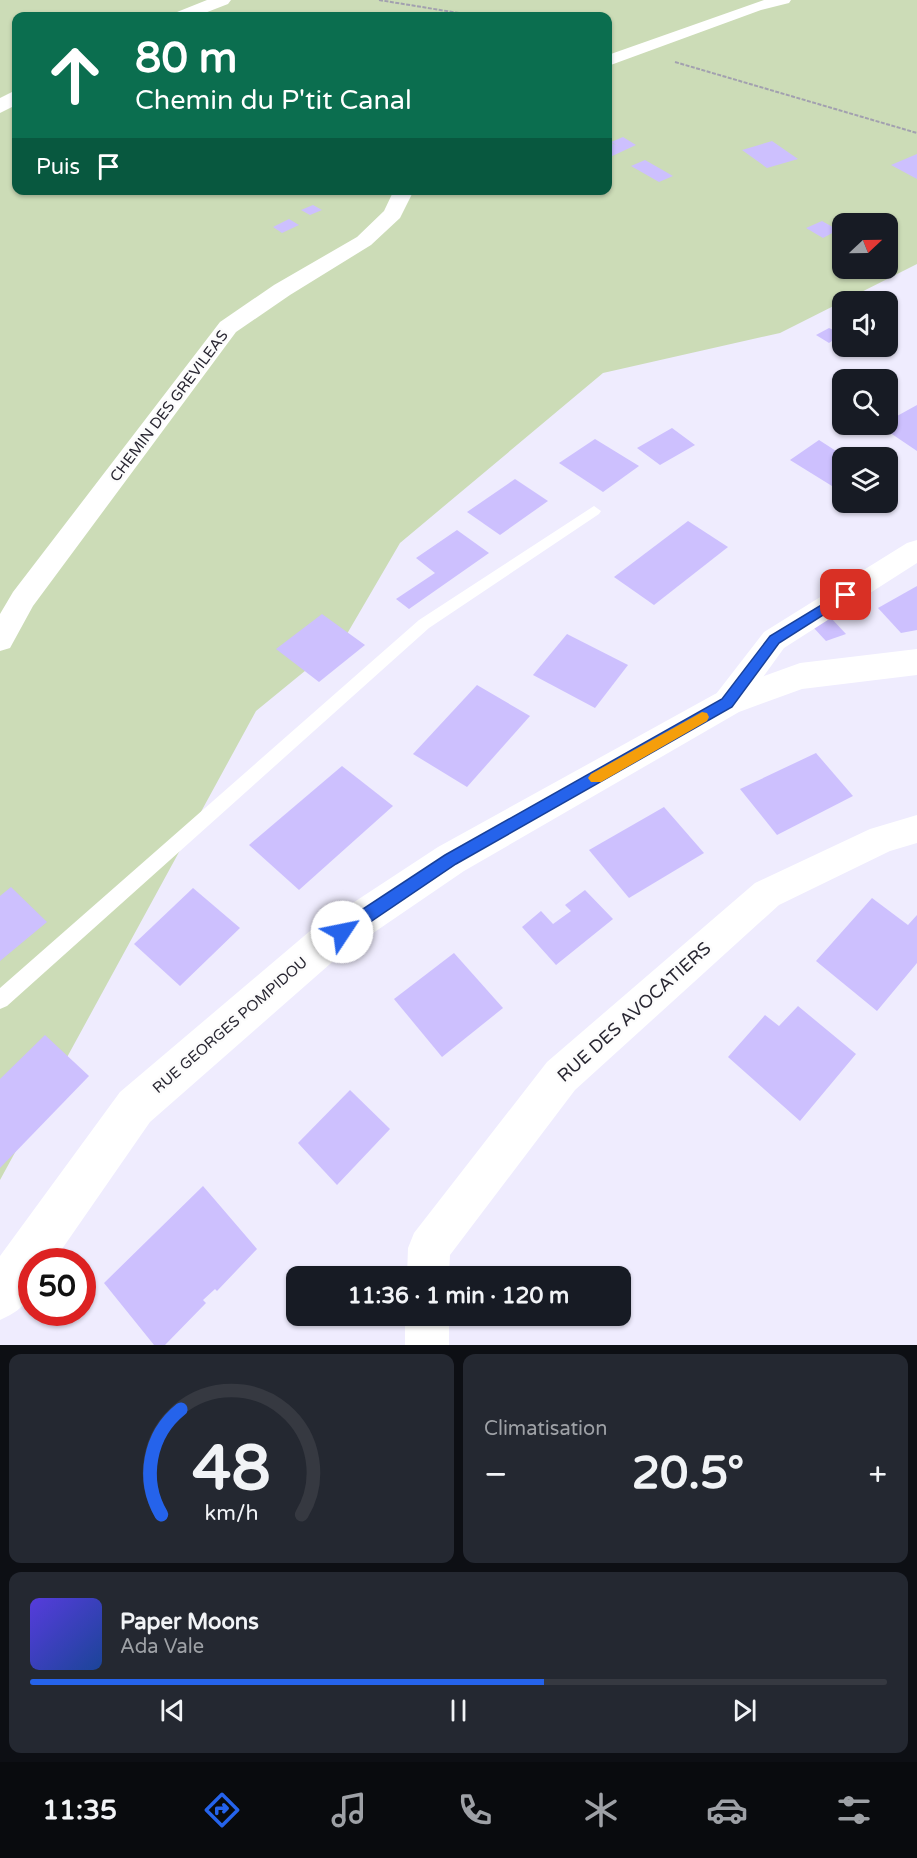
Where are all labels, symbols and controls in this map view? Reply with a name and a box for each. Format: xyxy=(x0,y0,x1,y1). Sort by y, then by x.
text: 80 m xyxy=(135,33,237,84)
icon: ahead xyxy=(36,36,114,114)
text: Chemin du P'tit Canal xyxy=(135,84,412,117)
icon: arrive xyxy=(92,150,125,183)
text: Puis xyxy=(36,154,80,180)
north arrow xyxy=(832,213,898,279)
map controls xyxy=(832,213,898,513)
button: sound xyxy=(832,291,898,357)
street label: CHEMIN DES GREVILEAS xyxy=(106,327,232,485)
button: search xyxy=(832,369,898,435)
button: layers xyxy=(832,447,898,513)
pin xyxy=(820,569,871,620)
icon: arrive xyxy=(829,578,862,611)
position arrow xyxy=(310,900,374,964)
street label: RUE DES AVOCATIERS xyxy=(553,937,715,1087)
street label: RUE GEORGES POMPIDOU xyxy=(149,953,311,1097)
speed limit sign: 50 xyxy=(18,1248,96,1326)
text: 11:36 · 1 min · 120 m xyxy=(348,1283,569,1309)
text: Climatisation xyxy=(484,1417,607,1441)
text: 48 xyxy=(192,1432,271,1507)
text: 20.5° xyxy=(632,1447,744,1501)
text: − xyxy=(484,1455,508,1494)
text: + xyxy=(868,1455,887,1494)
text: km/h xyxy=(205,1501,258,1527)
text: Paper Moons xyxy=(120,1609,259,1635)
text: Ada Vale xyxy=(120,1635,204,1659)
icon: previous xyxy=(156,1694,189,1727)
icon: pause xyxy=(442,1694,475,1727)
icon: next xyxy=(728,1694,761,1727)
icon: directions xyxy=(201,1789,243,1831)
icon: music xyxy=(328,1789,370,1831)
icon: phone xyxy=(454,1789,496,1831)
icon: climate xyxy=(580,1789,622,1831)
icon: car xyxy=(706,1789,748,1831)
icon: filters xyxy=(833,1789,875,1831)
text: 11:35 xyxy=(42,1794,117,1827)

